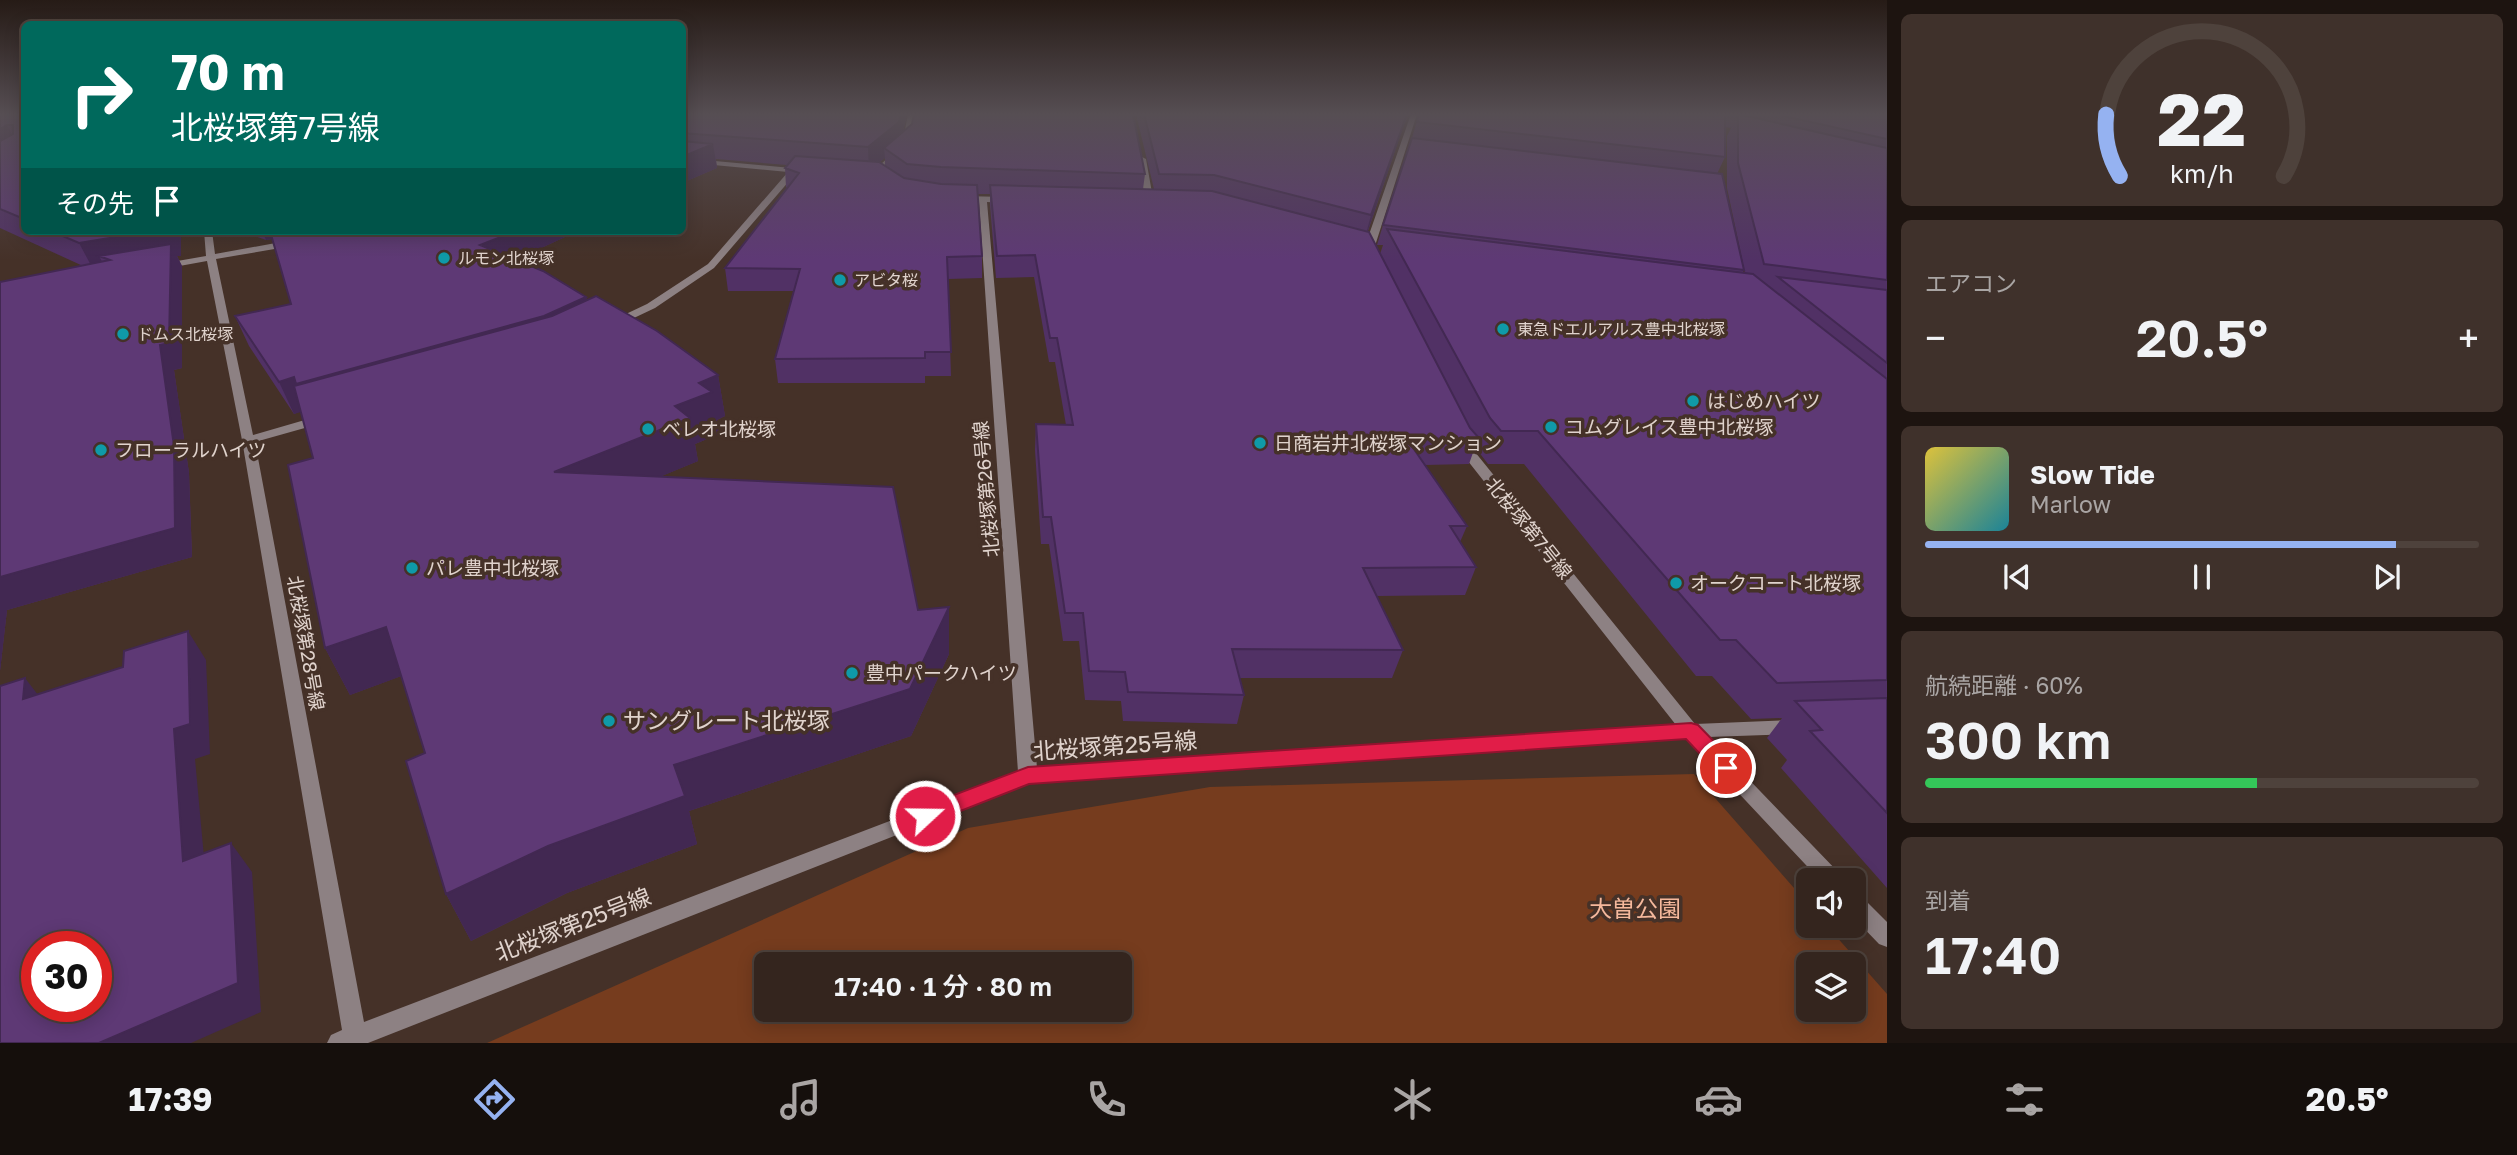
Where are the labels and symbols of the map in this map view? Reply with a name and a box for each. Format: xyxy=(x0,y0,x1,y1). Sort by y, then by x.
place label: ルモン北桜塚 xyxy=(458,248,554,268)
marker: ルモン北桜塚 xyxy=(436,250,452,266)
place label: アビタ桜 xyxy=(854,270,918,290)
marker: アビタ桜 xyxy=(832,272,848,288)
place label: 東急ドエルアルス豊中北桜塚 xyxy=(1517,319,1725,339)
marker: 東急ドエルアルス豊中北桜塚 xyxy=(1495,321,1511,337)
place label: ドムス北桜塚 xyxy=(137,324,233,344)
marker: ドムス北桜塚 xyxy=(115,326,131,342)
place label: はじめハイツ xyxy=(1707,389,1821,412)
marker: はじめハイツ xyxy=(1685,393,1701,409)
place label: コムグレイス豊中北桜塚 xyxy=(1565,415,1773,438)
place label: ベレオ北桜塚 xyxy=(662,417,776,440)
marker: コムグレイス豊中北桜塚 xyxy=(1543,419,1559,435)
street label: 北桜塚第26号線 xyxy=(968,420,1003,558)
marker: ベレオ北桜塚 xyxy=(640,421,656,437)
place label: 日商岩井北桜塚マンション xyxy=(1274,431,1502,454)
marker: 日商岩井北桜塚マンション xyxy=(1252,435,1268,451)
place label: フローラルハイツ xyxy=(115,438,267,461)
marker: フローラルハイツ xyxy=(93,442,109,458)
street label: 北桜塚第7号線 xyxy=(1481,472,1577,583)
place label: パレ豊中北桜塚 xyxy=(426,556,559,579)
marker: パレ豊中北桜塚 xyxy=(404,560,420,576)
place label: オークコート北桜塚 xyxy=(1690,571,1861,594)
street label: 北桜塚第28号線 xyxy=(283,574,330,712)
marker: オークコート北桜塚 xyxy=(1668,575,1684,591)
place label: 豊中パークハイツ xyxy=(866,661,1017,684)
marker: 豊中パークハイツ xyxy=(844,665,860,681)
place label: サングレート北桜塚 xyxy=(623,706,830,734)
marker: サングレート北桜塚 xyxy=(601,713,617,729)
street label: 北桜塚第25号線 xyxy=(1032,725,1198,765)
pin xyxy=(1696,738,1756,798)
position arrow xyxy=(888,779,962,853)
street label: 北桜塚第25号線 xyxy=(491,881,655,967)
park label: 大曽公園 xyxy=(1589,894,1681,922)
speed limit sign: 30 xyxy=(21,931,112,1022)

